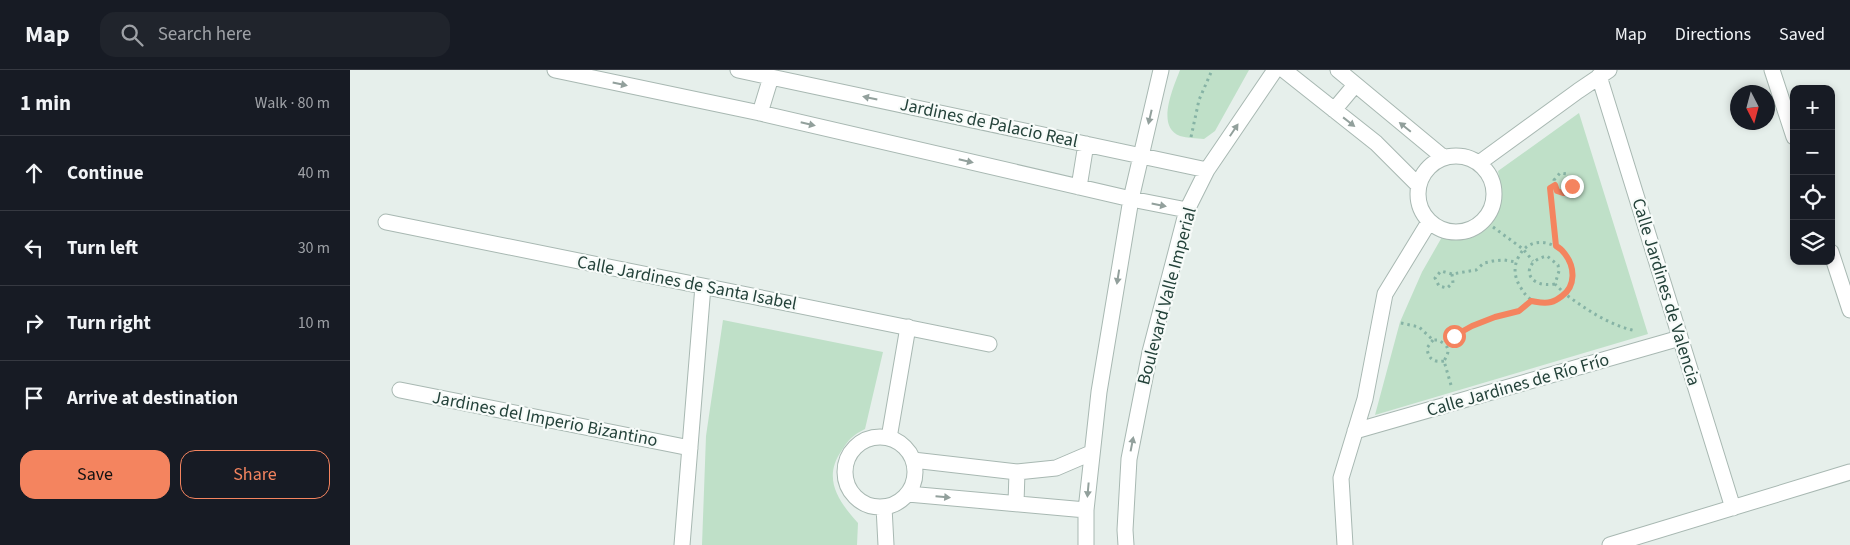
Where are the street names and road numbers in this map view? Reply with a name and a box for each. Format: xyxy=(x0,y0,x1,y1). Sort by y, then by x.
street label: Jardines de Palacio Real xyxy=(898,92,1080,154)
street label: Calle Jardines de Valencia xyxy=(1626,195,1706,389)
street label: Boulevard Valle Imperial xyxy=(1131,204,1203,388)
street label: Calle Jardines de Santa Isabel xyxy=(575,249,799,317)
street label: Calle Jardines de Río Frío xyxy=(1424,347,1612,423)
street label: Jardines del Imperio Bizantino xyxy=(430,385,660,453)

